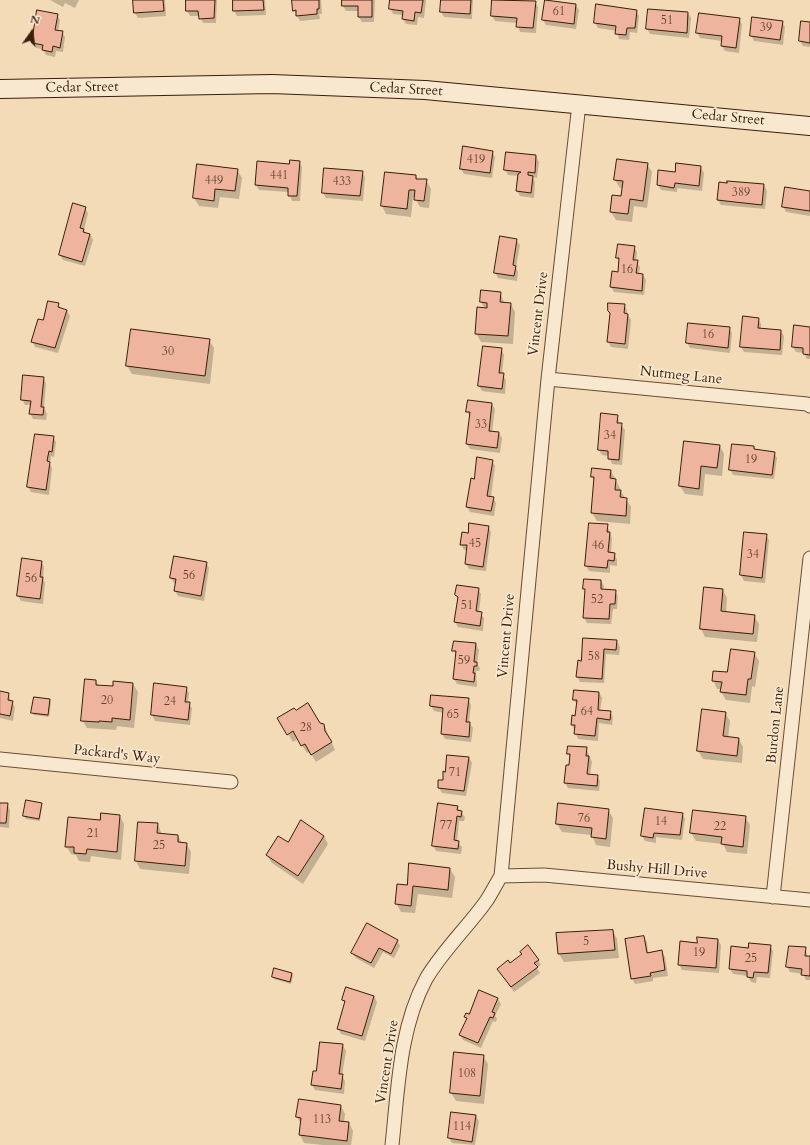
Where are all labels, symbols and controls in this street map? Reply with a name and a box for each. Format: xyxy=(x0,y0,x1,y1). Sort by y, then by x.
house number: 61 xyxy=(553,5,565,19)
text: N xyxy=(29,11,41,28)
north arrow xyxy=(12,12,52,52)
house number: 51 xyxy=(661,14,673,28)
house number: 39 xyxy=(760,21,772,35)
street label: Cedar Street xyxy=(45,79,119,97)
street label: Cedar Street xyxy=(369,80,443,100)
street label: Cedar Street xyxy=(691,106,765,130)
house number: 419 xyxy=(467,153,485,167)
house number: 441 xyxy=(270,169,288,183)
house number: 449 xyxy=(205,174,223,188)
house number: 433 xyxy=(333,175,351,189)
house number: 389 xyxy=(732,186,750,200)
house number: 16 xyxy=(621,263,633,277)
street label: Vincent Drive xyxy=(525,271,553,357)
house number: 16 xyxy=(702,328,714,342)
house number: 30 xyxy=(162,345,174,359)
street label: Nutmeg Lane xyxy=(639,363,723,389)
house number: 33 xyxy=(475,418,487,432)
house number: 34 xyxy=(604,429,616,443)
house number: 19 xyxy=(745,453,757,467)
house number: 45 xyxy=(469,537,481,551)
house number: 46 xyxy=(592,539,604,553)
house number: 34 xyxy=(747,548,759,562)
house number: 56 xyxy=(183,569,195,583)
house number: 56 xyxy=(25,572,37,586)
street label: Vincent Drive xyxy=(495,593,519,679)
house number: 52 xyxy=(591,593,603,607)
house number: 51 xyxy=(461,599,473,613)
house number: 58 xyxy=(588,650,600,664)
house number: 59 xyxy=(458,654,470,668)
street label: Burdon Lane xyxy=(764,685,788,765)
house number: 20 xyxy=(101,694,113,708)
house number: 24 xyxy=(164,695,176,709)
house number: 64 xyxy=(581,705,593,719)
house number: 65 xyxy=(447,708,459,722)
house number: 28 xyxy=(300,721,312,735)
street label: Packard's Way xyxy=(73,742,161,768)
house number: 71 xyxy=(449,766,461,780)
house number: 76 xyxy=(578,812,590,826)
house number: 14 xyxy=(655,815,667,829)
house number: 77 xyxy=(440,819,452,833)
house number: 22 xyxy=(714,820,726,834)
house number: 21 xyxy=(87,827,99,841)
house number: 25 xyxy=(153,839,165,853)
street label: Bushy Hill Drive xyxy=(606,857,708,883)
house number: 5 xyxy=(583,935,589,949)
house number: 19 xyxy=(693,946,705,960)
house number: 25 xyxy=(745,952,757,966)
street label: Vincent Drive xyxy=(373,1019,403,1105)
house number: 108 xyxy=(458,1067,476,1081)
house number: 113 xyxy=(313,1113,331,1127)
house number: 114 xyxy=(453,1120,471,1134)

